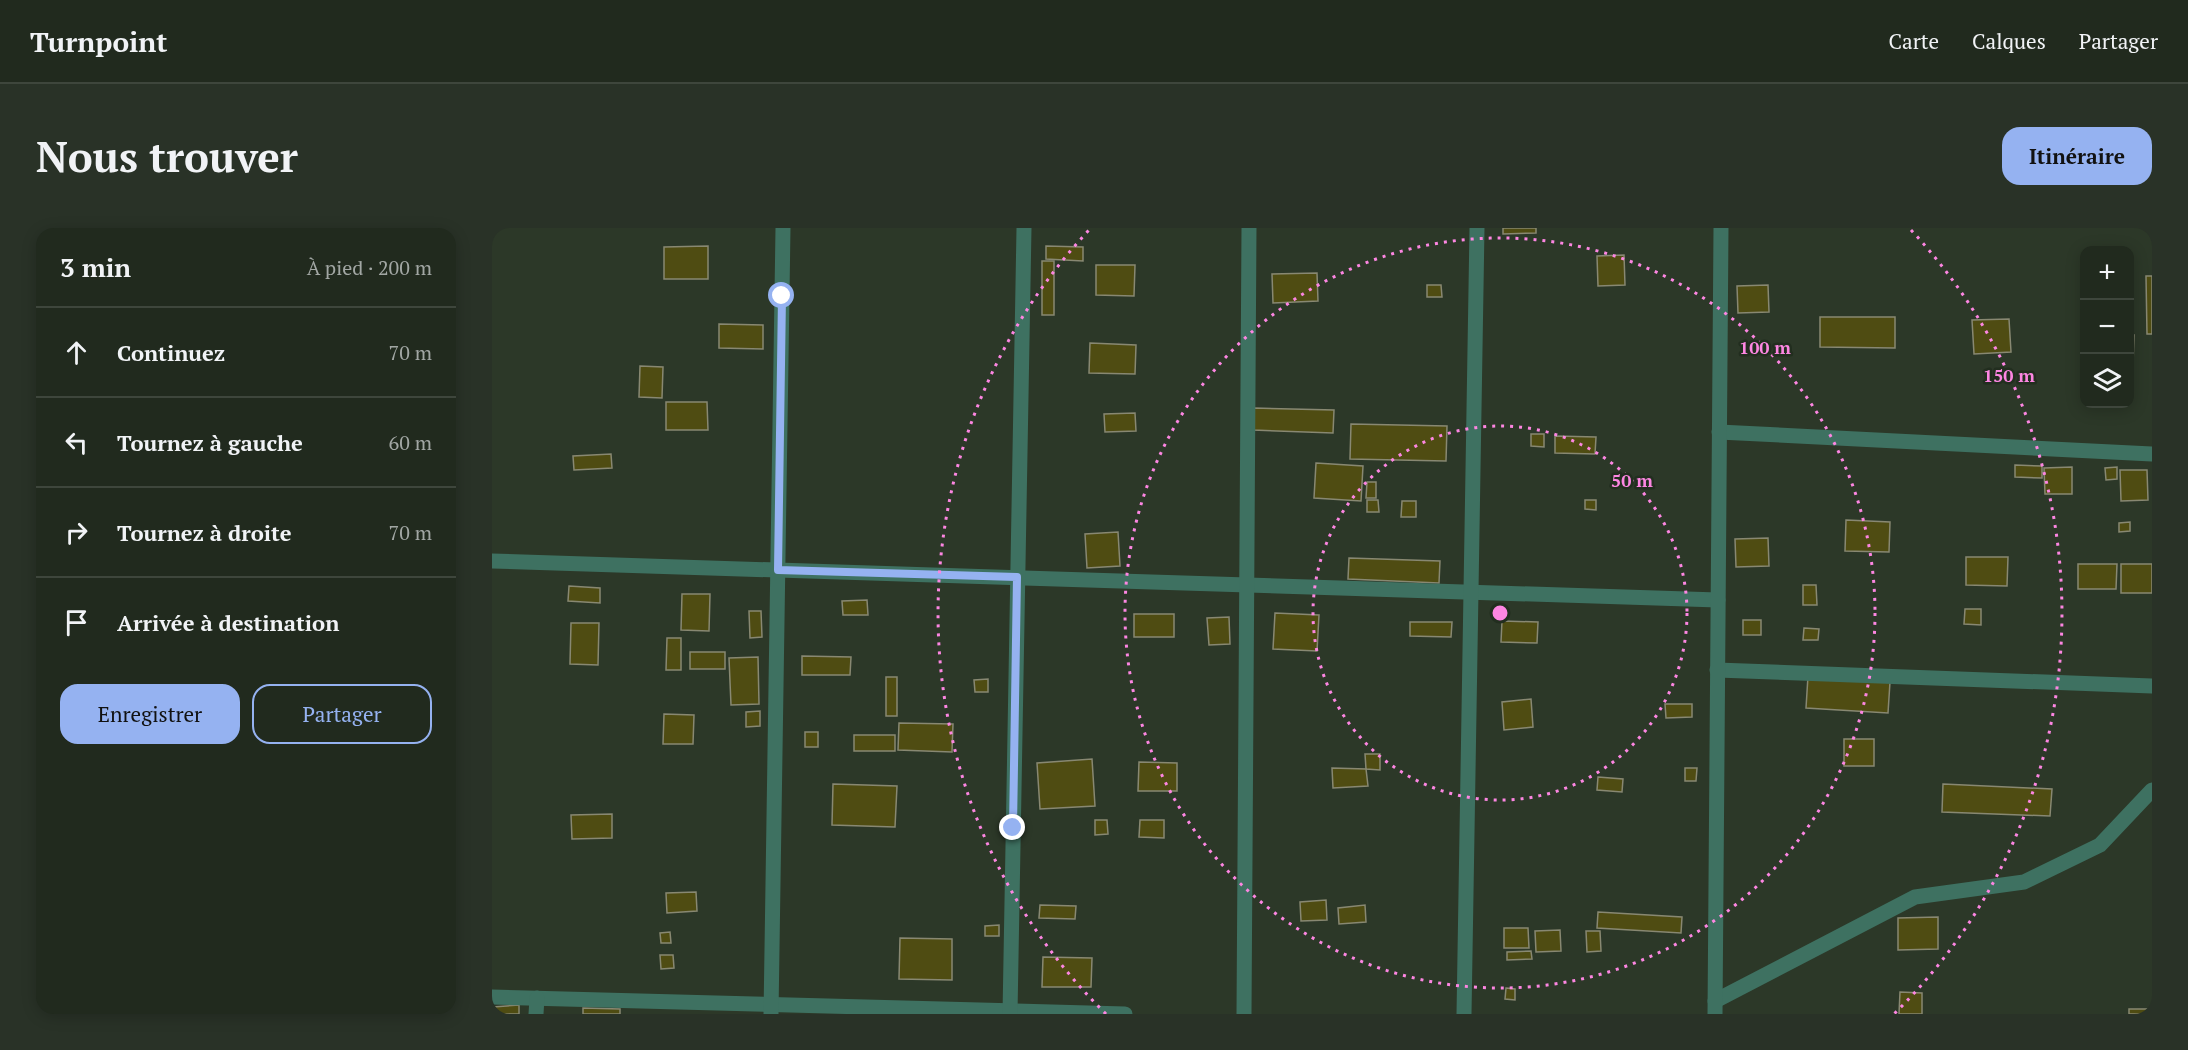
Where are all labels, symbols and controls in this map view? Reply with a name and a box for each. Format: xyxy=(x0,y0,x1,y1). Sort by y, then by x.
text: Turnpoint xyxy=(30,23,168,60)
text: Carte xyxy=(1889,27,1939,55)
text: Calques xyxy=(1972,27,2046,55)
text: Partager xyxy=(2079,27,2158,55)
button: Itinéraire xyxy=(2002,127,2152,185)
text: Nous trouver xyxy=(36,128,298,184)
map controls xyxy=(2080,246,2134,408)
button: + xyxy=(2080,246,2134,300)
text: 3 min xyxy=(60,250,131,284)
text: À pied · 200 m xyxy=(307,254,432,281)
route start xyxy=(768,282,794,308)
button: − xyxy=(2080,300,2134,354)
text: 100 m xyxy=(1739,335,1791,359)
icon: ahead xyxy=(60,336,93,369)
text: Continuez xyxy=(117,338,225,367)
text: 70 m xyxy=(389,339,432,366)
button: layers xyxy=(2080,354,2134,408)
text: 150 m xyxy=(1983,363,2035,387)
icon: left xyxy=(60,426,93,459)
text: Tournez à gauche xyxy=(117,428,303,457)
text: 60 m xyxy=(389,429,432,456)
text: 50 m xyxy=(1611,468,1653,492)
icon: right xyxy=(60,516,93,549)
text: Tournez à droite xyxy=(117,518,292,547)
text: 70 m xyxy=(389,519,432,546)
centre of rings xyxy=(1490,603,1510,623)
icon: arrive xyxy=(60,606,93,639)
text: Arrivée à destination xyxy=(117,608,339,637)
button: Enregistrer xyxy=(60,684,240,744)
button: Partager xyxy=(252,684,432,744)
route end xyxy=(999,814,1025,840)

